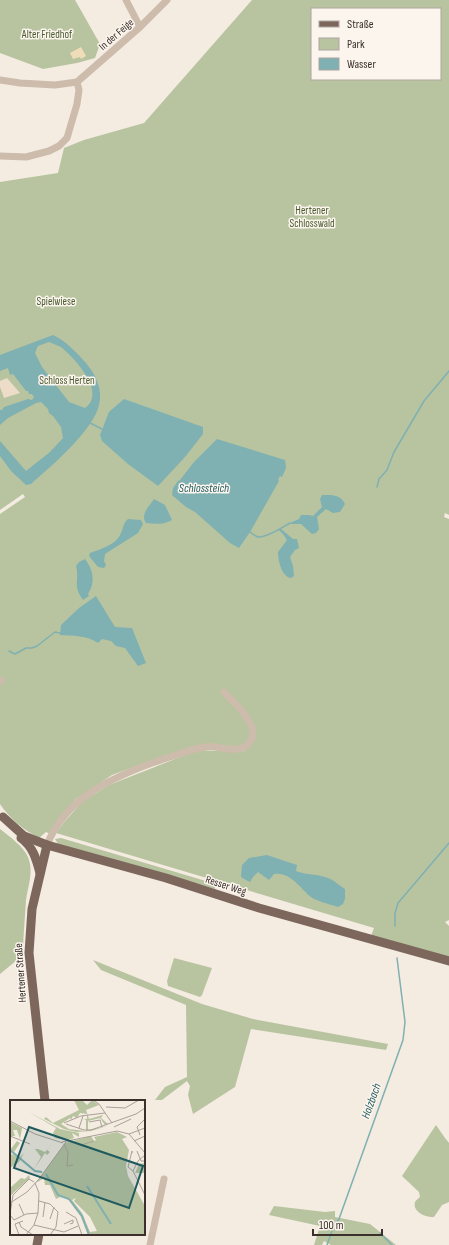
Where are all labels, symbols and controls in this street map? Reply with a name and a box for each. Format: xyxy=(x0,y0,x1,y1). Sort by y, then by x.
legend xyxy=(311,8,441,80)
street label: In der Feige xyxy=(96,16,136,53)
text: Straße xyxy=(347,17,374,32)
park label: Alter Friedhof xyxy=(21,28,73,41)
text: Park xyxy=(347,37,365,52)
text: Wasser xyxy=(347,57,376,72)
park label: Hertener Schlosswald xyxy=(289,204,335,230)
park label: Spielwiese xyxy=(37,295,75,308)
park label: Schloss Herten xyxy=(39,374,95,387)
water label: Schlossteich xyxy=(179,481,229,496)
street label: Resser Weg xyxy=(204,873,249,898)
street label: Hertener Straße xyxy=(12,943,29,1003)
water label: Holzbach xyxy=(358,1081,385,1121)
inset map xyxy=(10,1100,145,1235)
scale bar xyxy=(313,1211,382,1237)
text: 100 m xyxy=(319,1218,344,1233)

